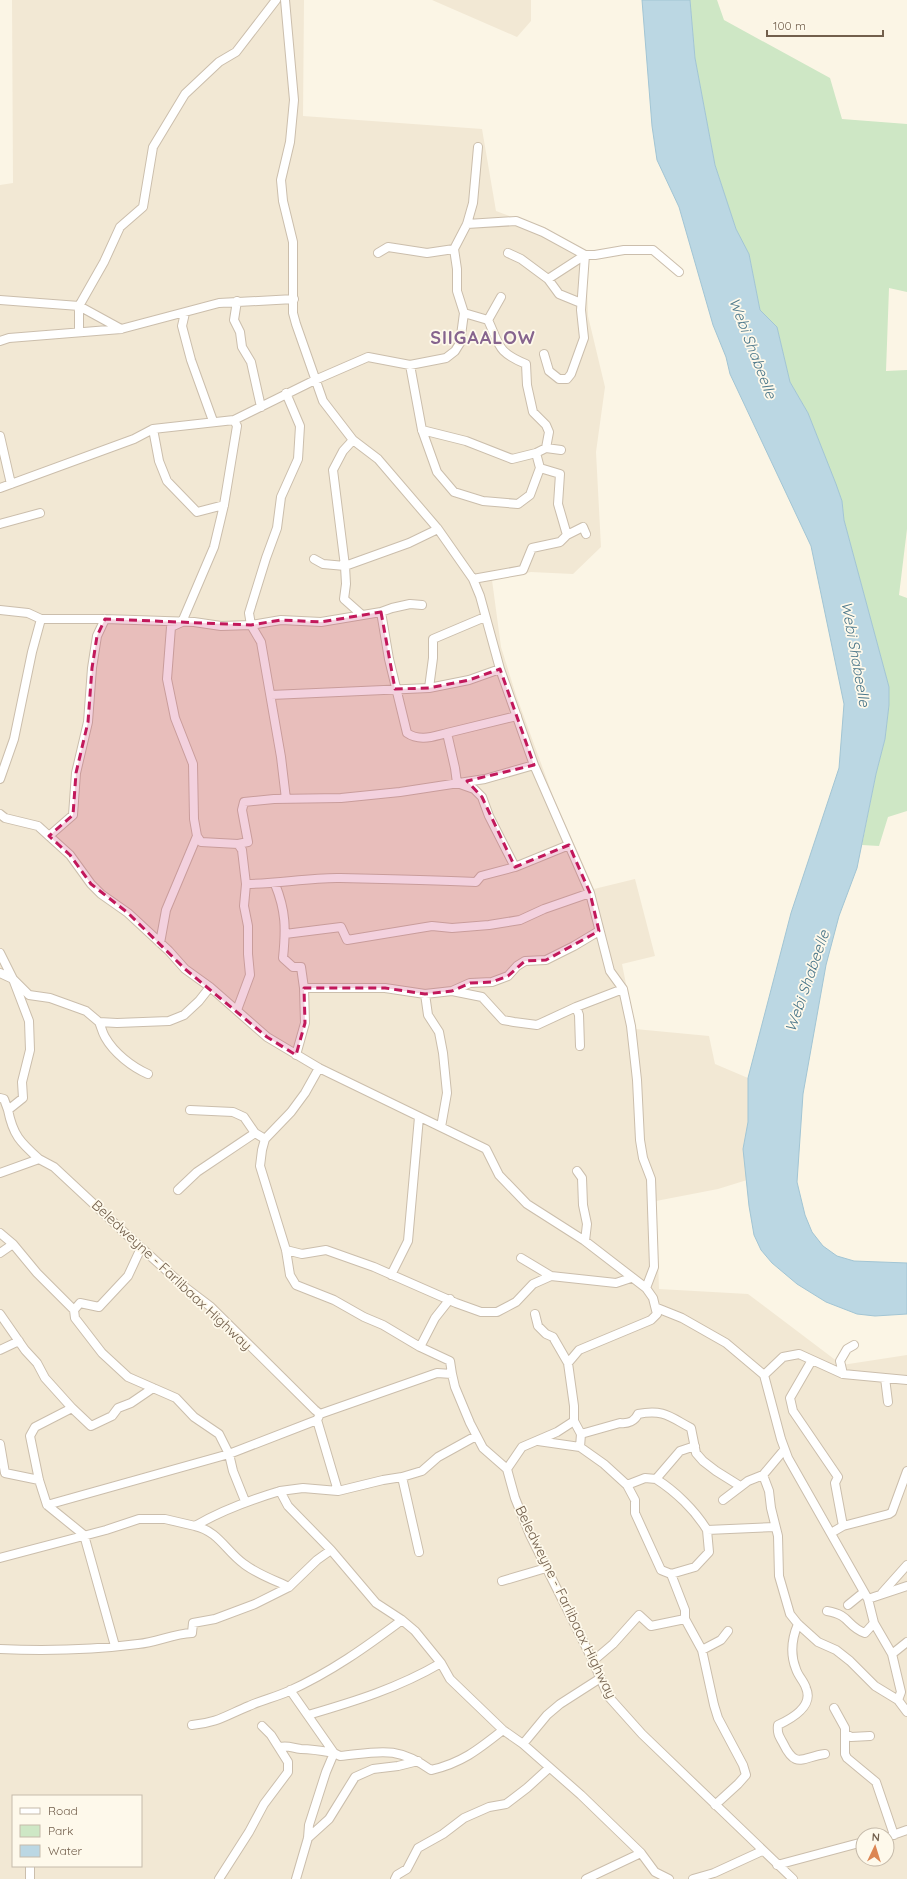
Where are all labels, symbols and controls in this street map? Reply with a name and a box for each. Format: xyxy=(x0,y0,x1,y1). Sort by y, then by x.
scale bar xyxy=(767,12,883,38)
text: 100 m xyxy=(773,18,806,33)
water label: Webi Shabeelle xyxy=(725,295,781,402)
district label: SIIGAALOW xyxy=(430,326,536,349)
water label: Webi Shabeelle xyxy=(837,600,875,709)
water label: Webi Shabeelle xyxy=(781,927,833,1034)
street label: Beledweyne - Farlibaax Highway xyxy=(88,1196,256,1354)
street label: Beledweyne - Farlibaax Highway xyxy=(511,1503,621,1701)
legend xyxy=(12,1795,142,1867)
text: Road xyxy=(48,1803,78,1818)
text: Park xyxy=(48,1823,73,1838)
north arrow xyxy=(855,1827,895,1867)
text: N xyxy=(871,1830,880,1844)
text: Water xyxy=(48,1843,83,1858)

